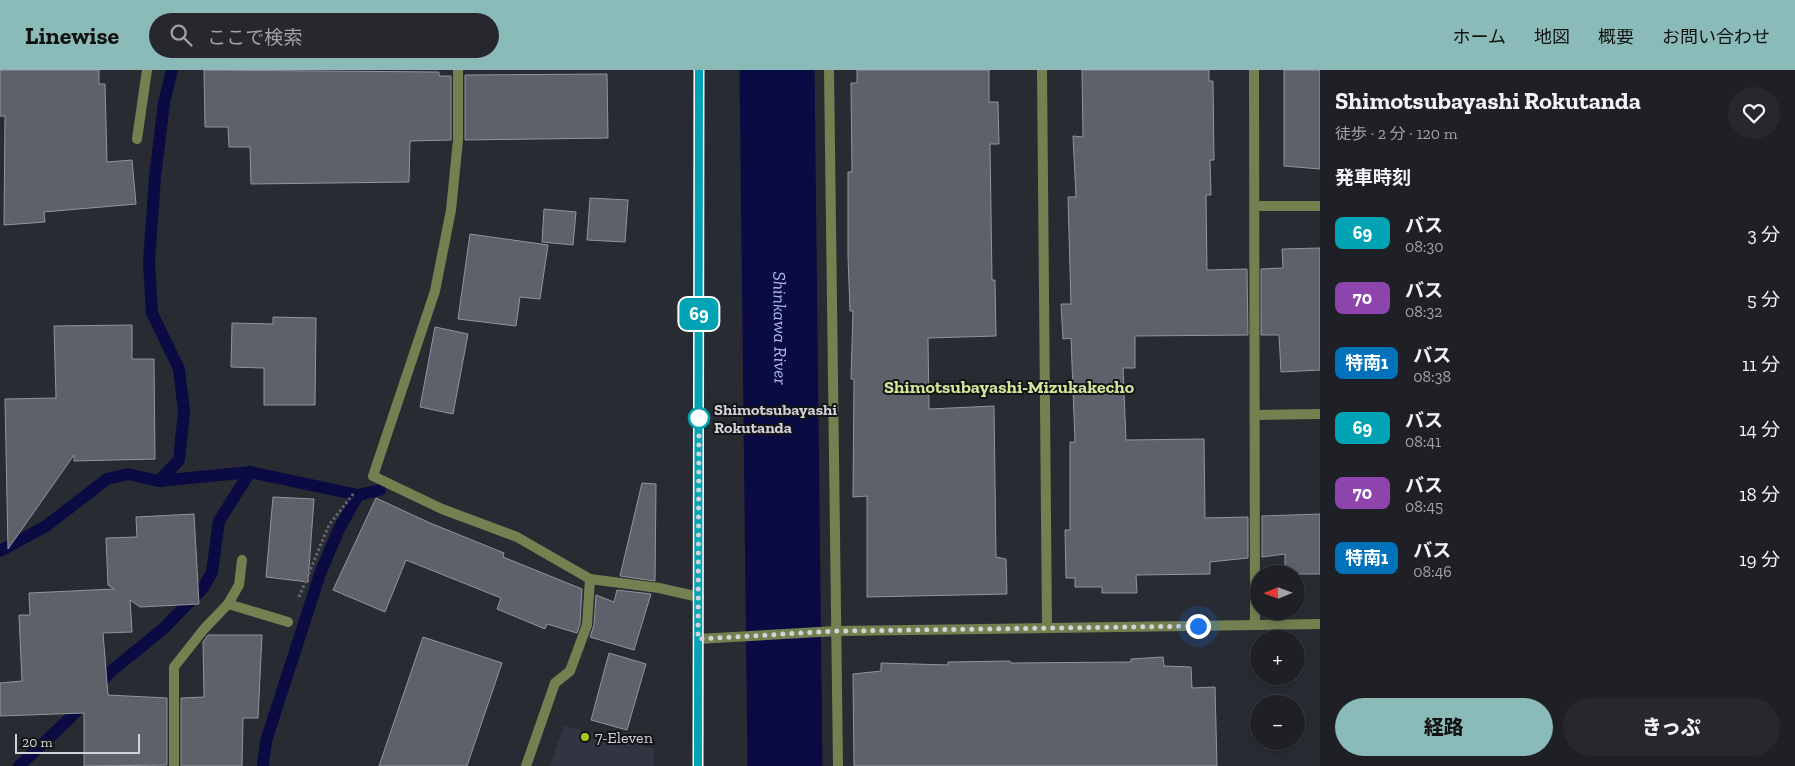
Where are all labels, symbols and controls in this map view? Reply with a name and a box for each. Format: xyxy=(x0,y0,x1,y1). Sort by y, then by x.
search box xyxy=(149,13,499,58)
text: Linewise xyxy=(25,21,119,50)
icon: search xyxy=(167,21,195,49)
text: ここで検索 xyxy=(207,26,302,49)
text: ホーム xyxy=(1453,26,1506,48)
text: 地図 xyxy=(1534,26,1570,48)
text: 概要 xyxy=(1598,26,1634,48)
text: お問い合わせ xyxy=(1662,26,1770,48)
text: Shimotsubayashi Rokutanda xyxy=(1335,86,1641,115)
button: heart xyxy=(1728,87,1780,139)
text: 徒歩 · 2 分 · 120 m xyxy=(1335,124,1457,143)
text: 発車時刻 xyxy=(1335,166,1411,189)
text: バス xyxy=(1405,214,1443,237)
text: 69 xyxy=(1353,222,1372,244)
text: 3 分 xyxy=(1747,223,1780,246)
text: 08:30 xyxy=(1405,237,1443,256)
water label: Shinkawa River xyxy=(768,271,792,385)
text: バス xyxy=(1405,279,1443,302)
text: 70 xyxy=(1353,287,1372,309)
text: 5 分 xyxy=(1747,288,1780,311)
line badge: 69 xyxy=(676,298,722,330)
text: 08:32 xyxy=(1405,302,1442,321)
text: 69 xyxy=(689,303,709,325)
text: バス xyxy=(1413,344,1451,367)
text: 特南1 xyxy=(1345,352,1388,374)
text: 11 分 xyxy=(1742,353,1780,376)
text: 08:38 xyxy=(1413,367,1451,386)
district label: Shimotsubayashi-Mizukakecho xyxy=(884,376,1135,398)
place label: Shimotsubayashi Rokutanda xyxy=(714,400,837,437)
marker: Shimotsubayashi Rokutanda xyxy=(688,407,710,429)
text: バス xyxy=(1405,409,1443,432)
text: 69 xyxy=(1353,417,1372,439)
text: 14 分 xyxy=(1739,418,1780,441)
text: 08:41 xyxy=(1405,432,1441,451)
text: バス xyxy=(1405,474,1443,497)
text: 70 xyxy=(1353,482,1372,504)
text: 18 分 xyxy=(1739,483,1780,506)
text: 08:45 xyxy=(1405,497,1443,516)
text: バス xyxy=(1413,539,1451,562)
text: 特南1 xyxy=(1345,547,1388,569)
text: 19 分 xyxy=(1739,548,1780,571)
text: 08:46 xyxy=(1413,562,1452,581)
north arrow xyxy=(1250,565,1305,620)
map controls xyxy=(1250,565,1305,750)
your location xyxy=(1186,614,1211,639)
button: + xyxy=(1250,630,1305,685)
button: − xyxy=(1250,695,1305,750)
button: 経路 xyxy=(1335,698,1553,756)
button: きっぷ xyxy=(1563,698,1780,756)
place label: 7-Eleven xyxy=(595,728,654,747)
scale bar xyxy=(15,731,140,754)
marker: 7-Eleven xyxy=(579,731,591,743)
text: 20 m xyxy=(22,734,53,751)

